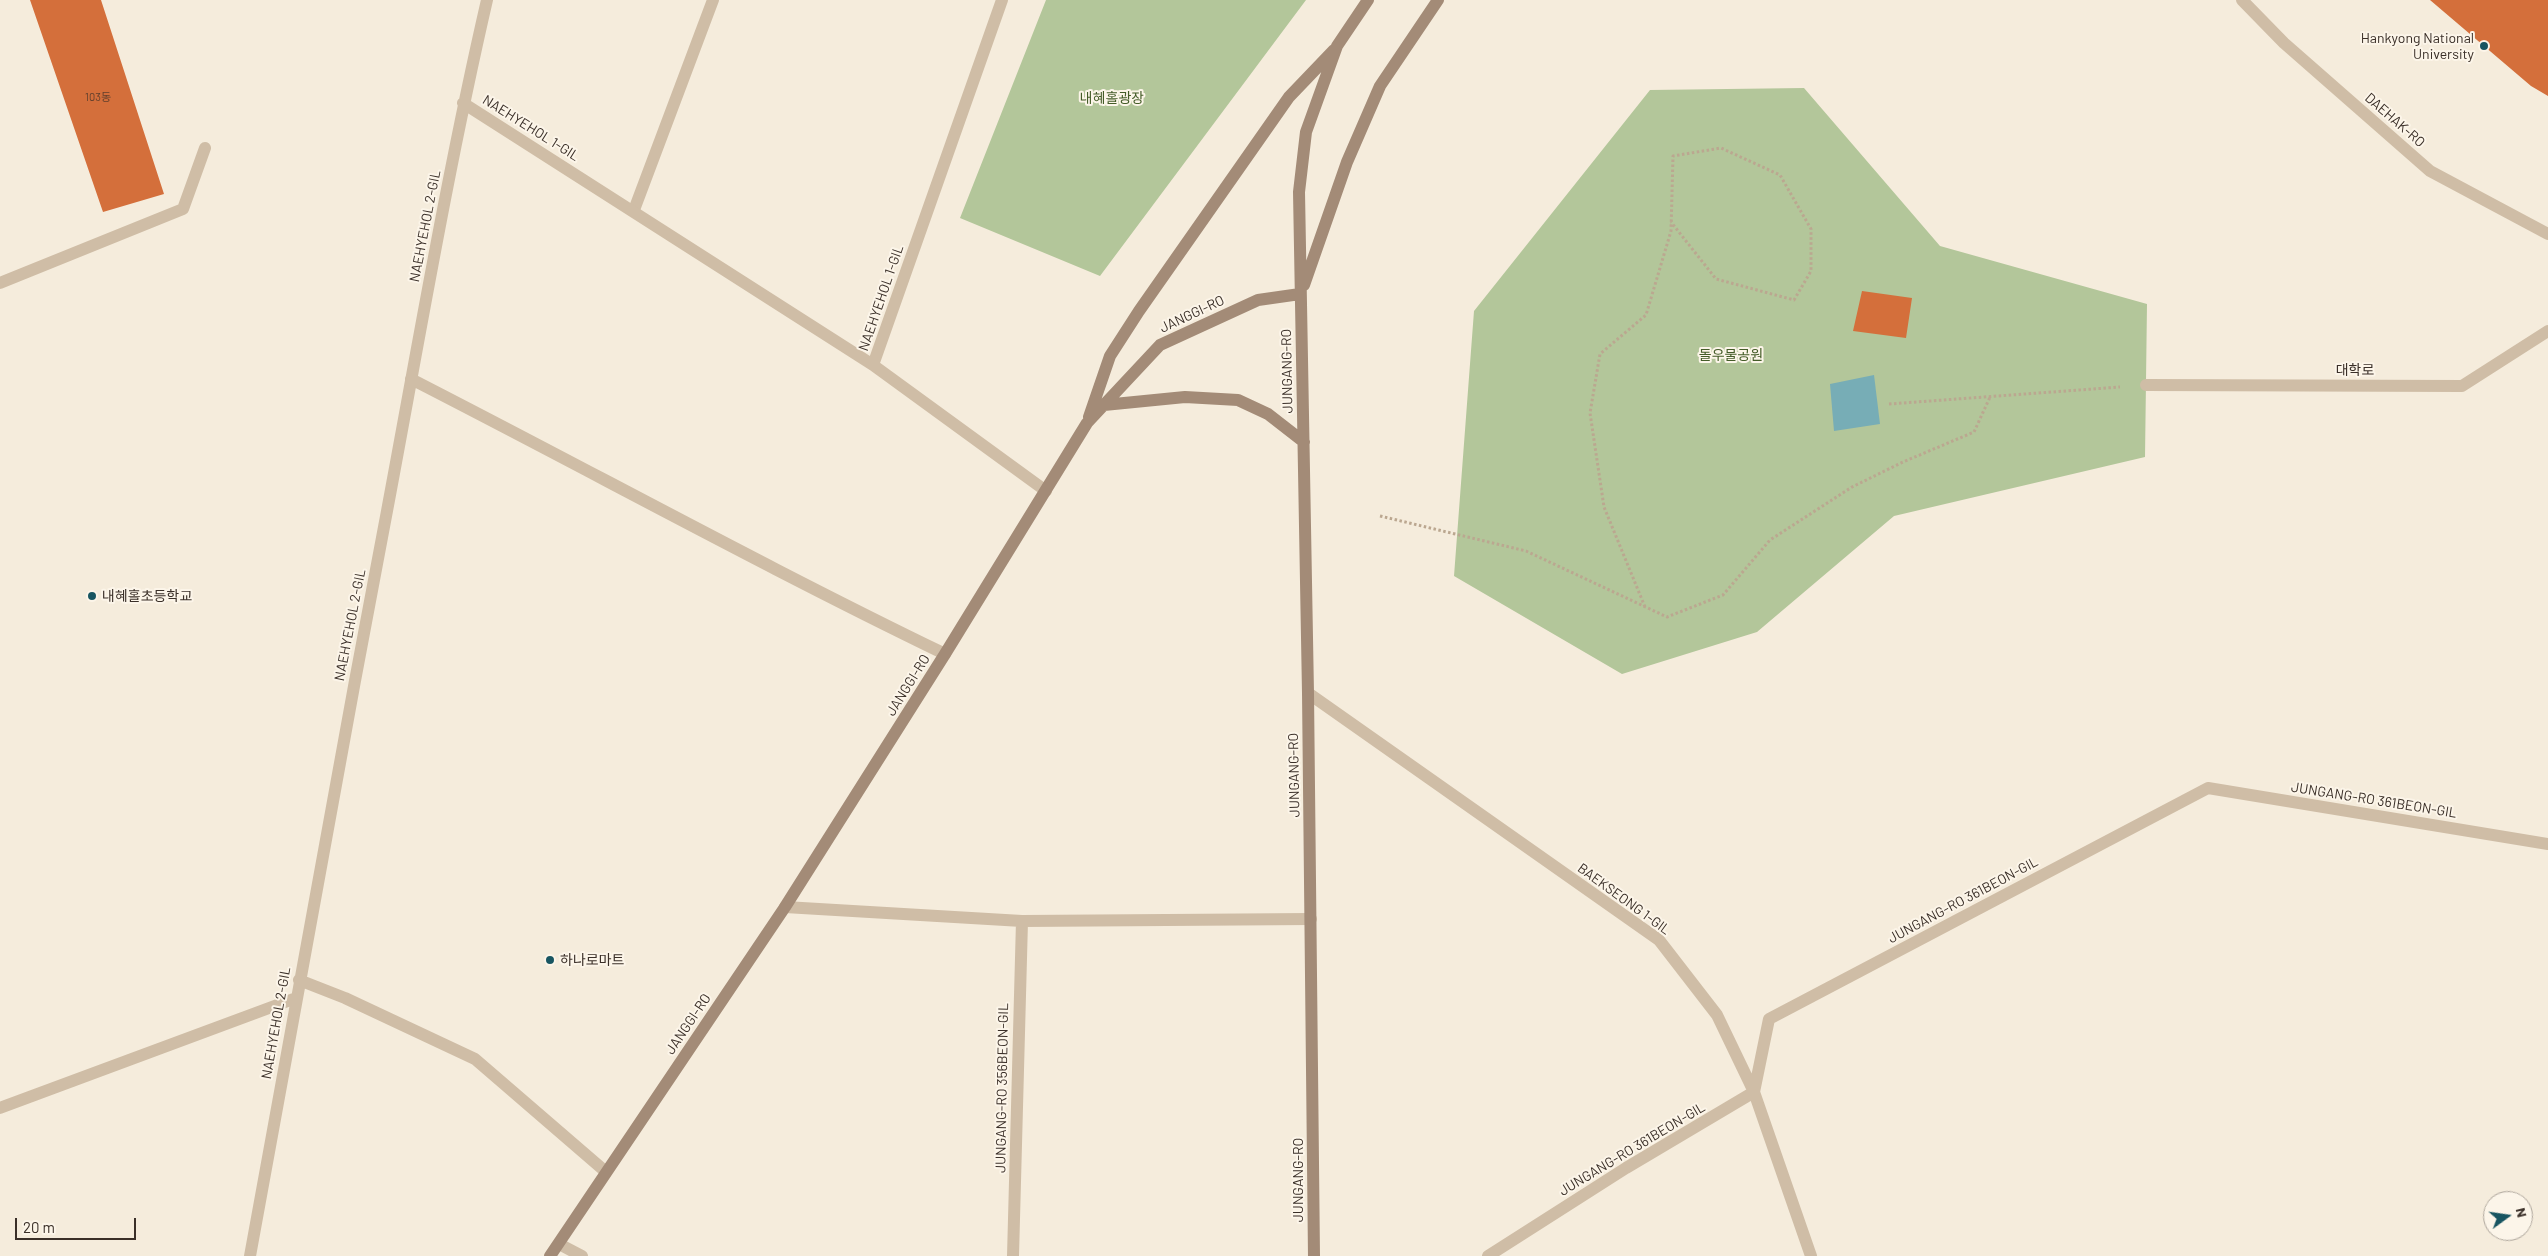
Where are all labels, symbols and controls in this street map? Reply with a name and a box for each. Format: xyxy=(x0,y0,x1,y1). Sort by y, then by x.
place label: Hankyong National University xyxy=(2361,30,2474,62)
marker: Hankyong National University xyxy=(2478,40,2490,52)
street label: DAEHAK-RO xyxy=(2361,89,2429,151)
house number: 103동 xyxy=(85,90,111,104)
park label: 내혜홀광장 xyxy=(1080,90,1144,106)
street label: NAEHYEHOL 1-GIL xyxy=(479,91,583,165)
street label: NAEHYEHOL 2-GIL xyxy=(406,169,444,283)
street label: NAEHYEHOL 1-GIL xyxy=(855,243,907,353)
street label: JANGGI-RO xyxy=(1157,292,1227,336)
street label: JUNGANG-RO xyxy=(1278,329,1296,413)
park label: 돌우물공원 xyxy=(1699,347,1763,363)
street label: 대학로 xyxy=(2336,362,2374,378)
street label: NAEHYEHOL 2-GIL xyxy=(331,568,369,682)
place label: 내혜홀초등학교 xyxy=(102,588,192,604)
marker: 내혜홀초등학교 xyxy=(86,590,98,602)
street label: JANGGI-RO xyxy=(882,651,934,719)
street label: JUNGANG-RO xyxy=(1285,733,1303,817)
street label: JUNGANG-RO 361BEON-GIL xyxy=(2290,779,2458,821)
street label: JUNGANG-RO 361BEON-GIL xyxy=(1885,853,2041,947)
street label: BAEKSEONG 1-GIL xyxy=(1574,860,1674,938)
place label: 하나로마트 xyxy=(560,952,624,968)
marker: 하나로마트 xyxy=(544,954,556,966)
street label: NAEHYEHOL 2-GIL xyxy=(258,966,294,1080)
street label: JANGGI-RO xyxy=(662,990,714,1058)
street label: JUNGANG-RO 356BEON-GIL xyxy=(992,1003,1012,1173)
street label: JUNGANG-RO 361BEON-GIL xyxy=(1556,1099,1708,1199)
street label: JUNGANG-RO xyxy=(1290,1138,1306,1222)
north arrow xyxy=(2483,1191,2533,1241)
text: N xyxy=(2513,1206,2531,1219)
scale bar xyxy=(18,1208,139,1240)
text: 20 m xyxy=(23,1218,55,1236)

